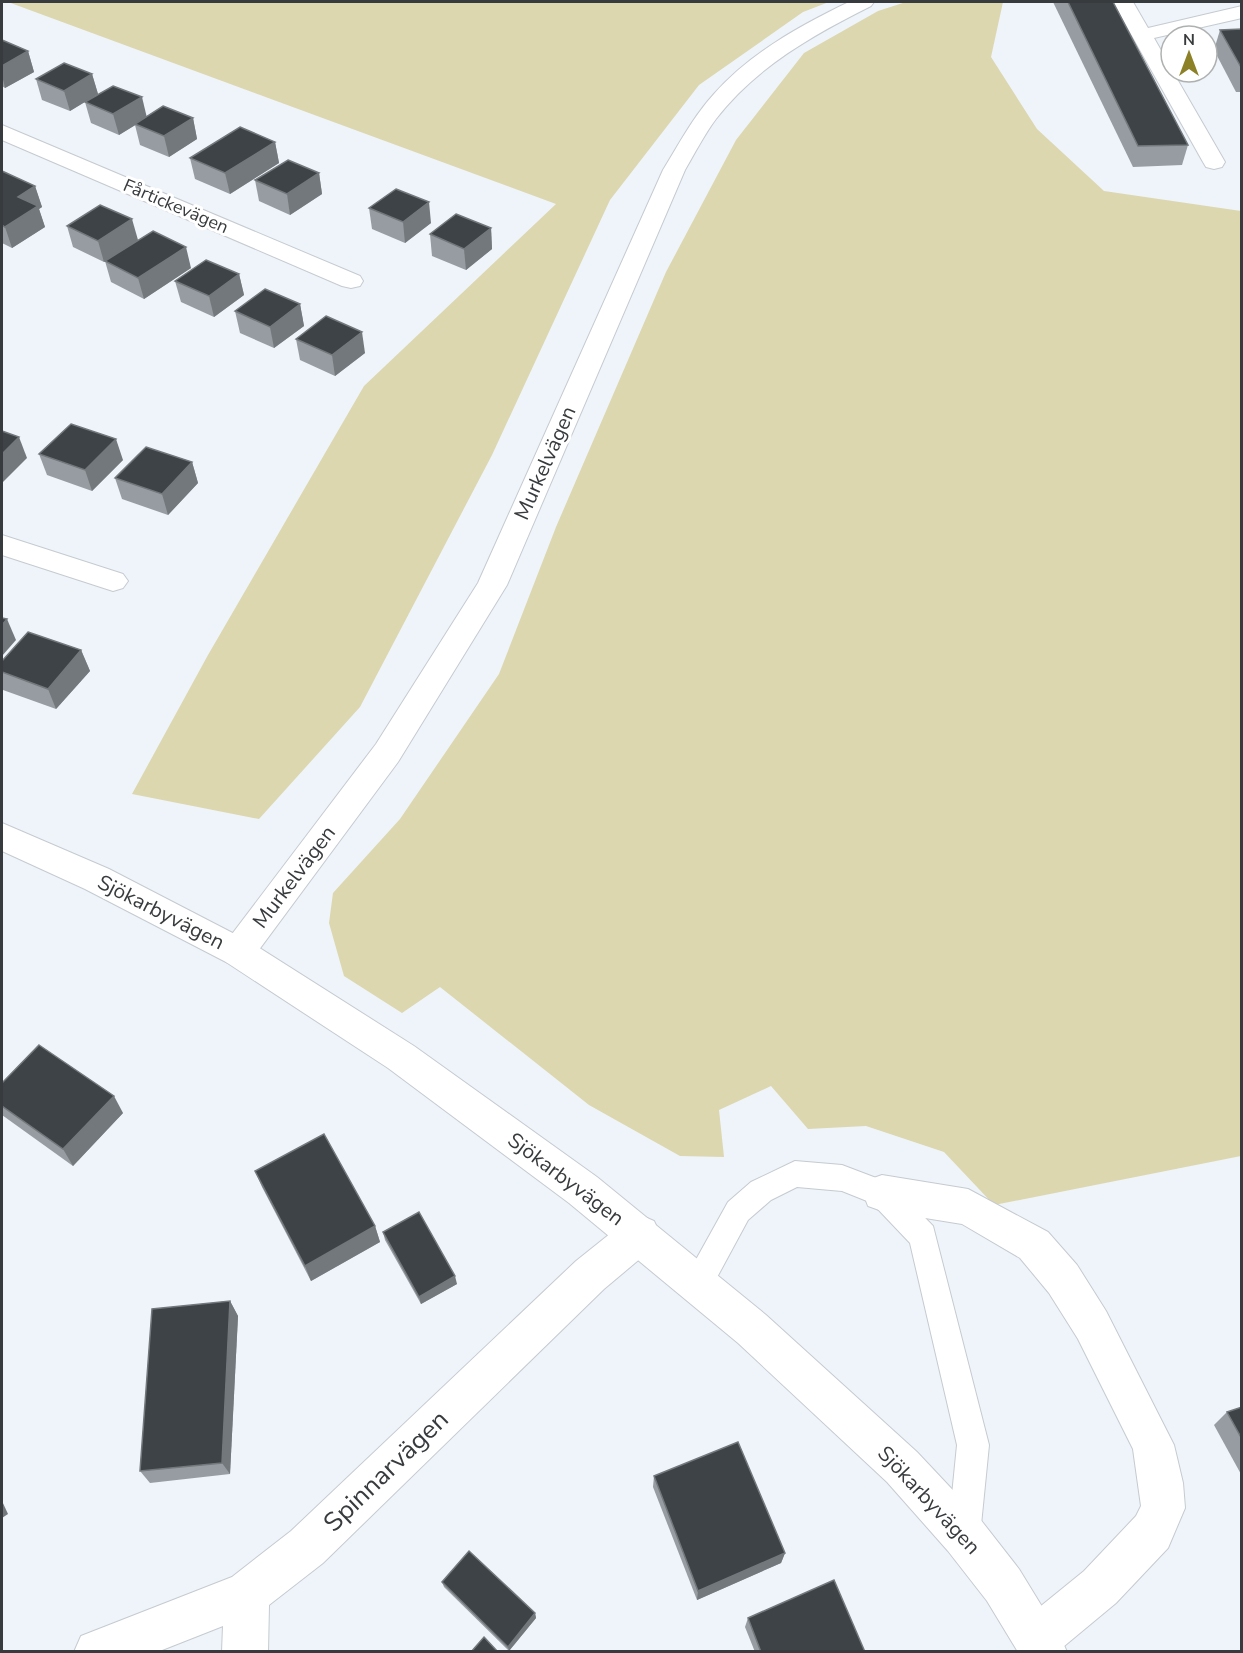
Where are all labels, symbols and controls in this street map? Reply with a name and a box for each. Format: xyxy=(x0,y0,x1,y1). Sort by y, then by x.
north arrow xyxy=(1159,24,1219,84)
text: N xyxy=(1183,29,1195,51)
street label: Fårtickevägen xyxy=(120,173,232,239)
street label: Murkelvägen xyxy=(507,402,583,524)
street label: Murkelvägen xyxy=(246,820,342,934)
street label: Sjökarbyvägen xyxy=(93,868,229,956)
street label: Sjökarbyvägen xyxy=(502,1126,630,1232)
street label: Spinnarvägen xyxy=(316,1402,456,1540)
street label: Sjökarbyvägen xyxy=(871,1440,987,1560)

